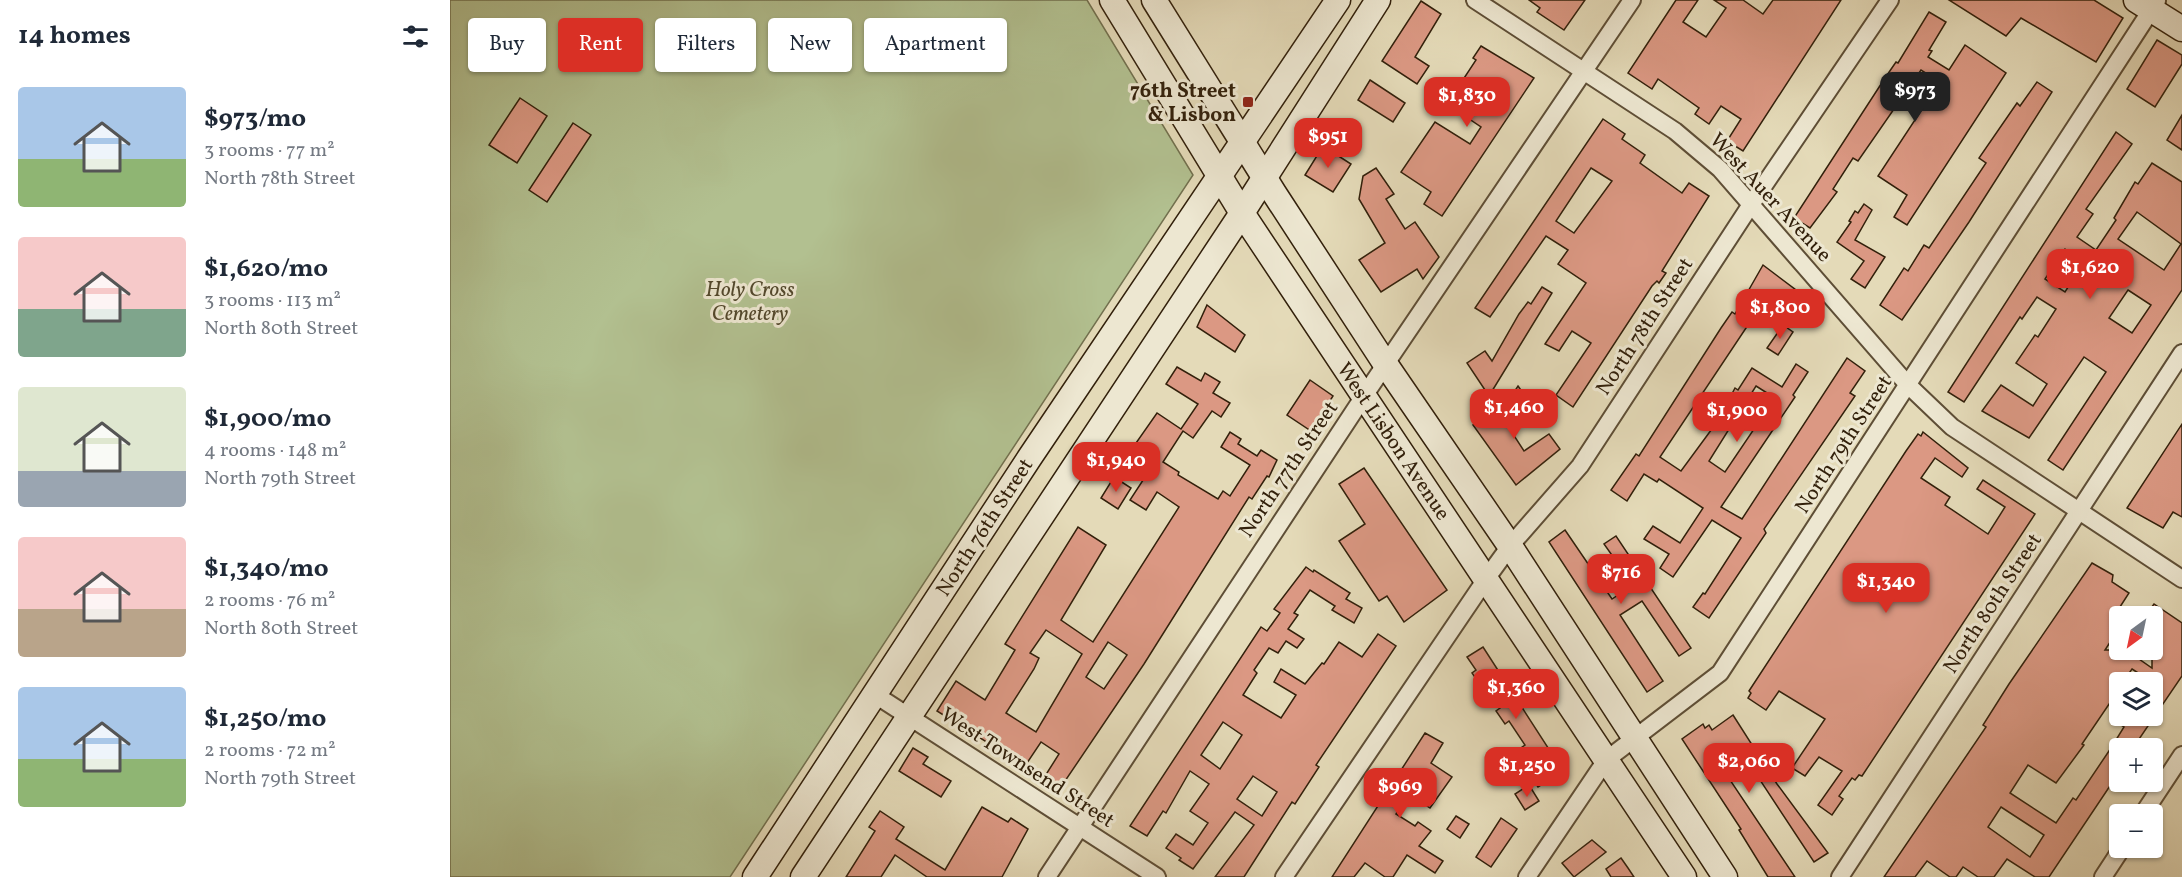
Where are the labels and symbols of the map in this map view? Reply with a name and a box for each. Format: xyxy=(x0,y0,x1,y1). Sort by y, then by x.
pin: $973 xyxy=(1879,72,1951,123)
place label: 76th Street & Lisbon xyxy=(1130,77,1236,130)
pin: $1,830 xyxy=(1418,77,1516,128)
marker: 76th Street & Lisbon xyxy=(1241,95,1255,109)
pin: $951 xyxy=(1292,118,1364,169)
street label: West Auer Avenue xyxy=(1702,127,1838,269)
pin: $1,620 xyxy=(2041,249,2139,300)
street label: North 78th Street xyxy=(1590,252,1701,401)
park label: Holy Cross Cemetery xyxy=(705,276,795,329)
pin: $1,800 xyxy=(1731,289,1829,340)
street label: West Lisbon Avenue xyxy=(1329,357,1457,527)
street label: North 79th Street xyxy=(1789,370,1900,520)
pin: $1,460 xyxy=(1465,389,1563,440)
pin: $1,900 xyxy=(1688,392,1786,443)
street label: North 77th Street xyxy=(1233,396,1346,544)
pin: $1,940 xyxy=(1067,442,1165,493)
street label: North 76th Street xyxy=(930,453,1041,603)
street label: North 80th Street xyxy=(1937,528,2050,680)
pin: $716 xyxy=(1585,554,1657,605)
pin: $1,340 xyxy=(1837,563,1935,614)
north arrow xyxy=(2109,606,2163,660)
pin: $1,360 xyxy=(1467,669,1565,720)
street label: West Townsend Street xyxy=(934,701,1120,836)
pin: $2,060 xyxy=(1700,743,1798,794)
pin: $1,250 xyxy=(1478,747,1576,798)
pin: $969 xyxy=(1364,768,1436,819)

